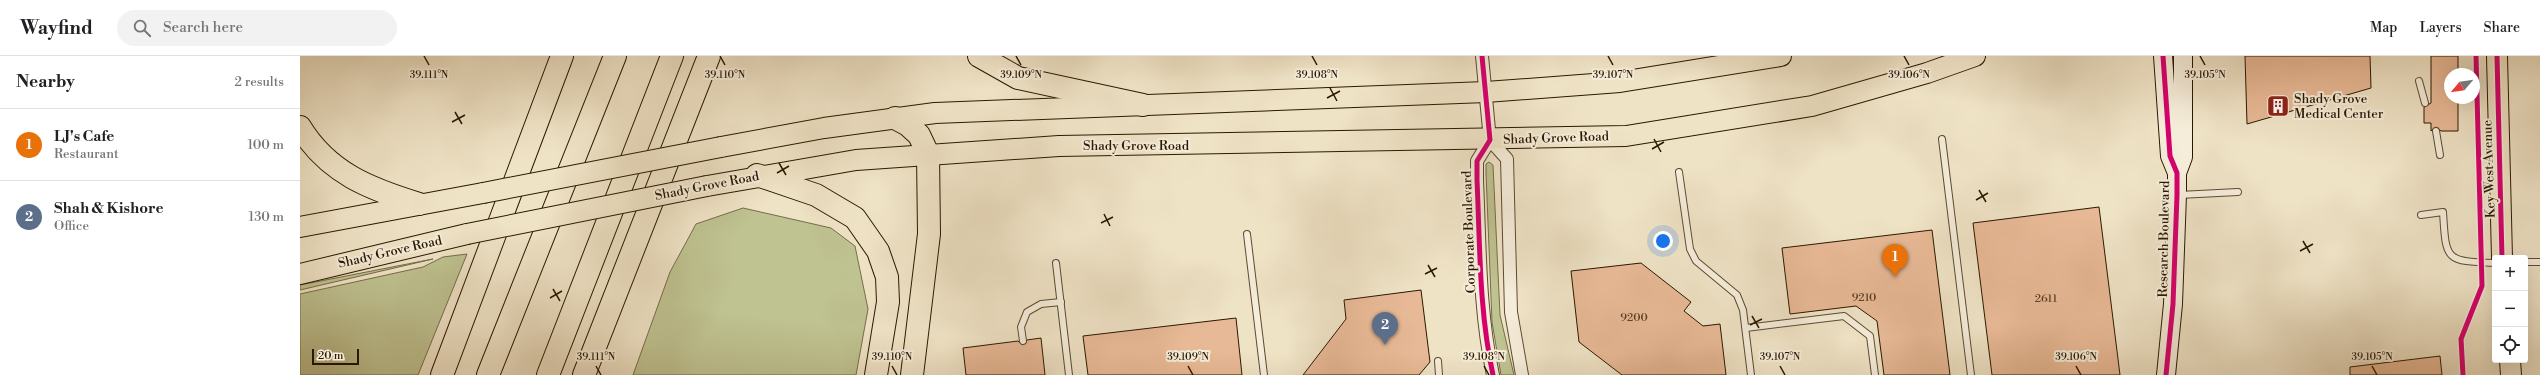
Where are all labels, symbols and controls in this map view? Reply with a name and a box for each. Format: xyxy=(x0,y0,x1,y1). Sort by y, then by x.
search box xyxy=(117,10,397,46)
text: Wayfind xyxy=(20,16,93,40)
icon: search xyxy=(131,17,153,39)
text: Search here xyxy=(163,18,243,37)
text: Map xyxy=(2370,19,2397,37)
text: Layers xyxy=(2419,19,2462,37)
text: Share xyxy=(2484,19,2520,37)
north arrow xyxy=(2444,68,2480,104)
text: 39.111°N xyxy=(410,69,449,81)
text: 39.110°N xyxy=(705,69,746,81)
text: 39.109°N xyxy=(1000,69,1042,81)
text: 39.108°N xyxy=(1296,69,1338,81)
text: 39.107°N xyxy=(1593,69,1634,81)
text: 39.106°N xyxy=(1888,69,1930,81)
text: 39.105°N xyxy=(2184,69,2226,81)
text: Nearby xyxy=(16,71,75,93)
text: 2 results xyxy=(235,74,284,90)
place label: Shady Grove Medical Center xyxy=(2294,91,2384,122)
building icon: Shady Grove Medical Center xyxy=(2265,93,2291,119)
street label: Key West Avenue xyxy=(2479,119,2499,218)
text: LJ's Cafe xyxy=(54,127,114,146)
street label: Shady Grove Road xyxy=(1503,128,1610,148)
text: 1 xyxy=(26,137,32,153)
text: 100 m xyxy=(248,137,284,153)
street label: Shady Grove Road xyxy=(1083,138,1190,154)
text: Restaurant xyxy=(54,146,119,162)
street label: Shady Grove Road xyxy=(653,168,761,204)
street label: Corporate Boulevard xyxy=(1459,170,1479,294)
street label: Research Boulevard xyxy=(2155,180,2173,298)
text: Shah & Kishore xyxy=(54,199,164,218)
text: 2 xyxy=(25,209,33,225)
text: 130 m xyxy=(249,209,284,225)
text: Office xyxy=(54,218,89,234)
your location xyxy=(1653,231,1673,251)
street label: Shady Grove Road xyxy=(337,232,444,272)
pin: 1 xyxy=(1882,244,1908,277)
map controls xyxy=(2492,255,2528,363)
button: + xyxy=(2492,255,2528,291)
house number: 9210 xyxy=(1852,291,1876,305)
button: − xyxy=(2492,291,2528,327)
house number: 2611 xyxy=(2035,292,2057,306)
house number: 9200 xyxy=(1620,311,1648,325)
pin: 2 xyxy=(1372,312,1398,345)
button: locate xyxy=(2492,327,2528,363)
scale bar xyxy=(312,347,359,366)
text: 20 m xyxy=(318,349,343,363)
text: 39.111°N xyxy=(577,351,616,363)
text: 39.110°N xyxy=(872,351,913,363)
text: 39.109°N xyxy=(1167,351,1209,363)
text: 39.108°N xyxy=(1463,351,1505,363)
text: 39.107°N xyxy=(1760,351,1801,363)
text: 39.106°N xyxy=(2055,351,2097,363)
text: 39.105°N xyxy=(2351,351,2393,363)

